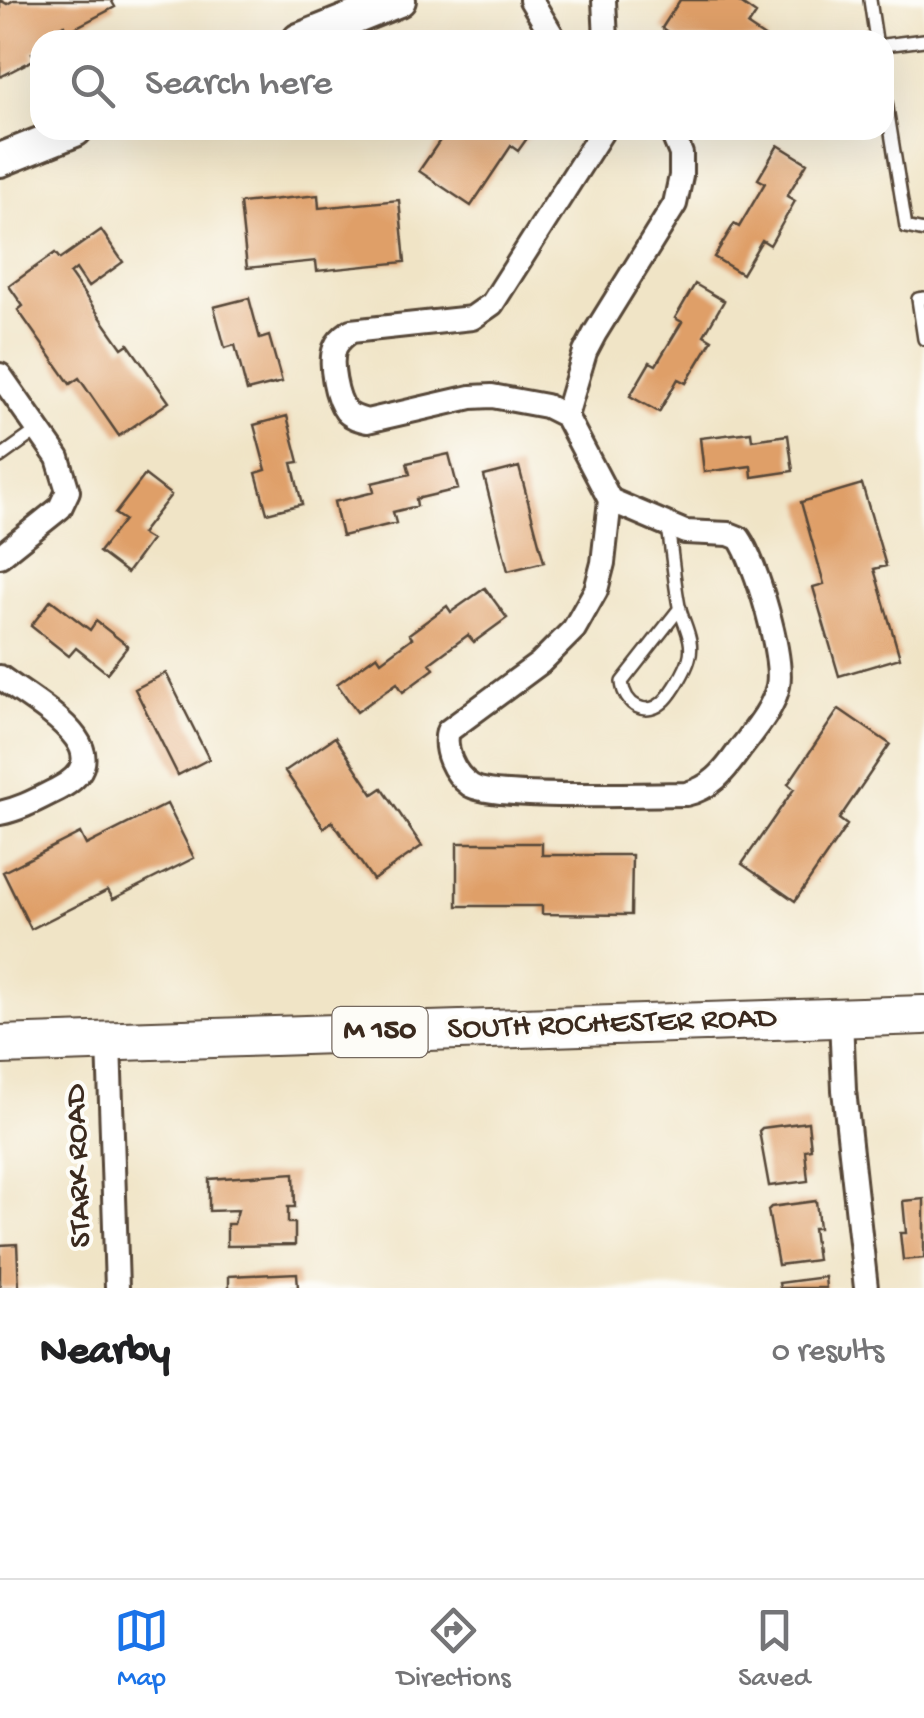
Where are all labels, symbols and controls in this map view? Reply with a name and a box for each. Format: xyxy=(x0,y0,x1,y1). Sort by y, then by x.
search box xyxy=(30,30,894,140)
icon: search xyxy=(65,58,120,113)
text: Search here xyxy=(145,63,332,107)
street label: SOUTH ROCHESTER ROAD xyxy=(447,1000,777,1050)
road number: M 150 xyxy=(332,1007,428,1057)
street label: STARK ROAD xyxy=(58,1083,102,1248)
text: Nearby xyxy=(40,1329,170,1378)
text: 0 results xyxy=(772,1334,884,1372)
tab: Map xyxy=(114,1603,169,1696)
tab: Directions xyxy=(397,1603,511,1696)
tab: Saved xyxy=(738,1603,810,1696)

